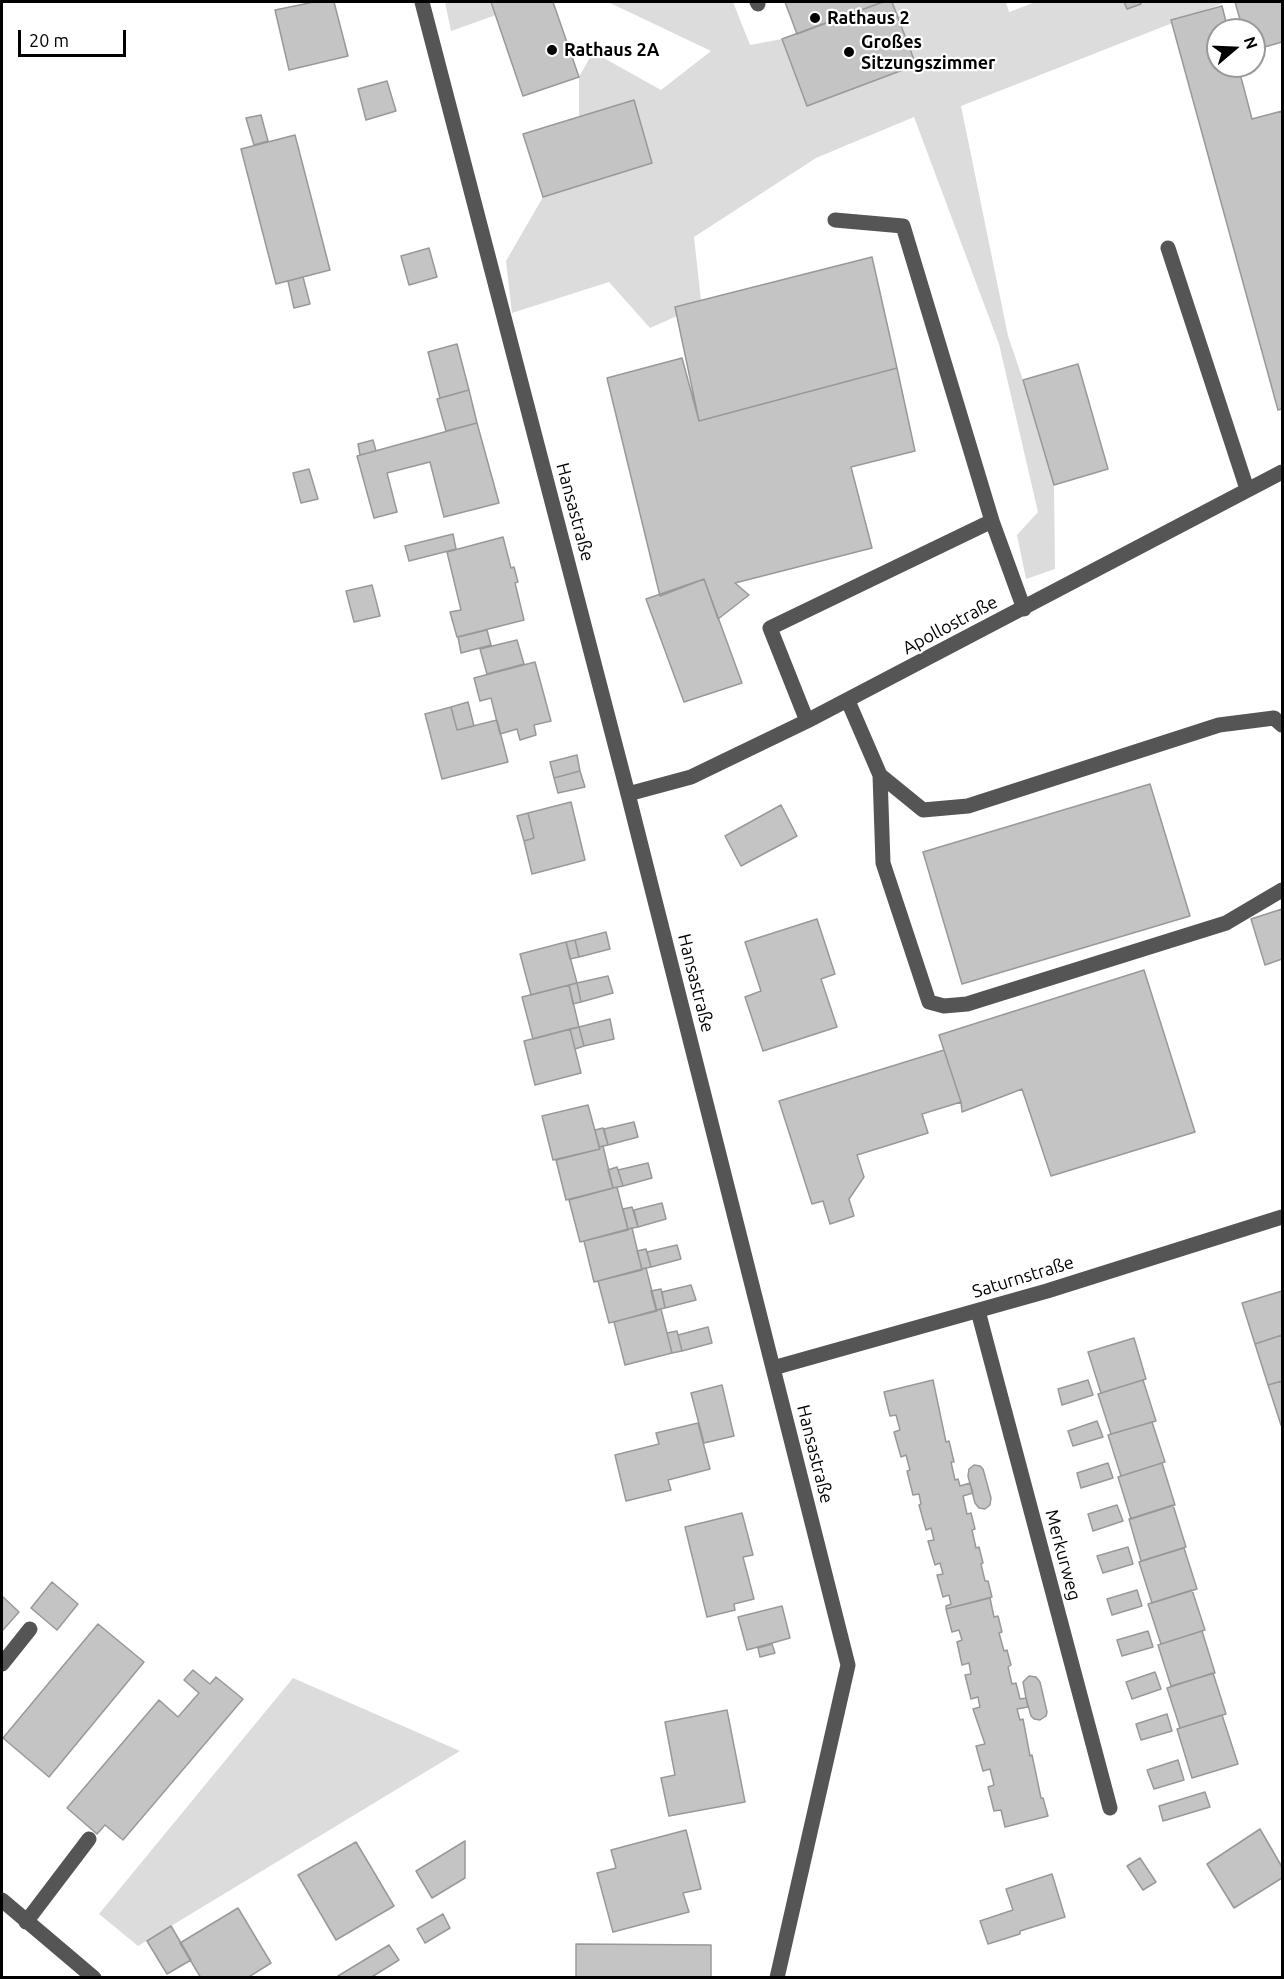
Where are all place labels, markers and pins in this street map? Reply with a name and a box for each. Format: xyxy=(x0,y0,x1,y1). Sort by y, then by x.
place label: Rathaus 2 xyxy=(827,7,910,29)
marker: Rathaus 2 xyxy=(808,11,822,25)
place label: Großes Sitzungszimmer xyxy=(861,31,995,74)
place label: Rathaus 2A xyxy=(564,39,659,61)
marker: Rathaus 2A xyxy=(545,43,559,57)
marker: Großes Sitzungszimmer xyxy=(842,45,856,59)

